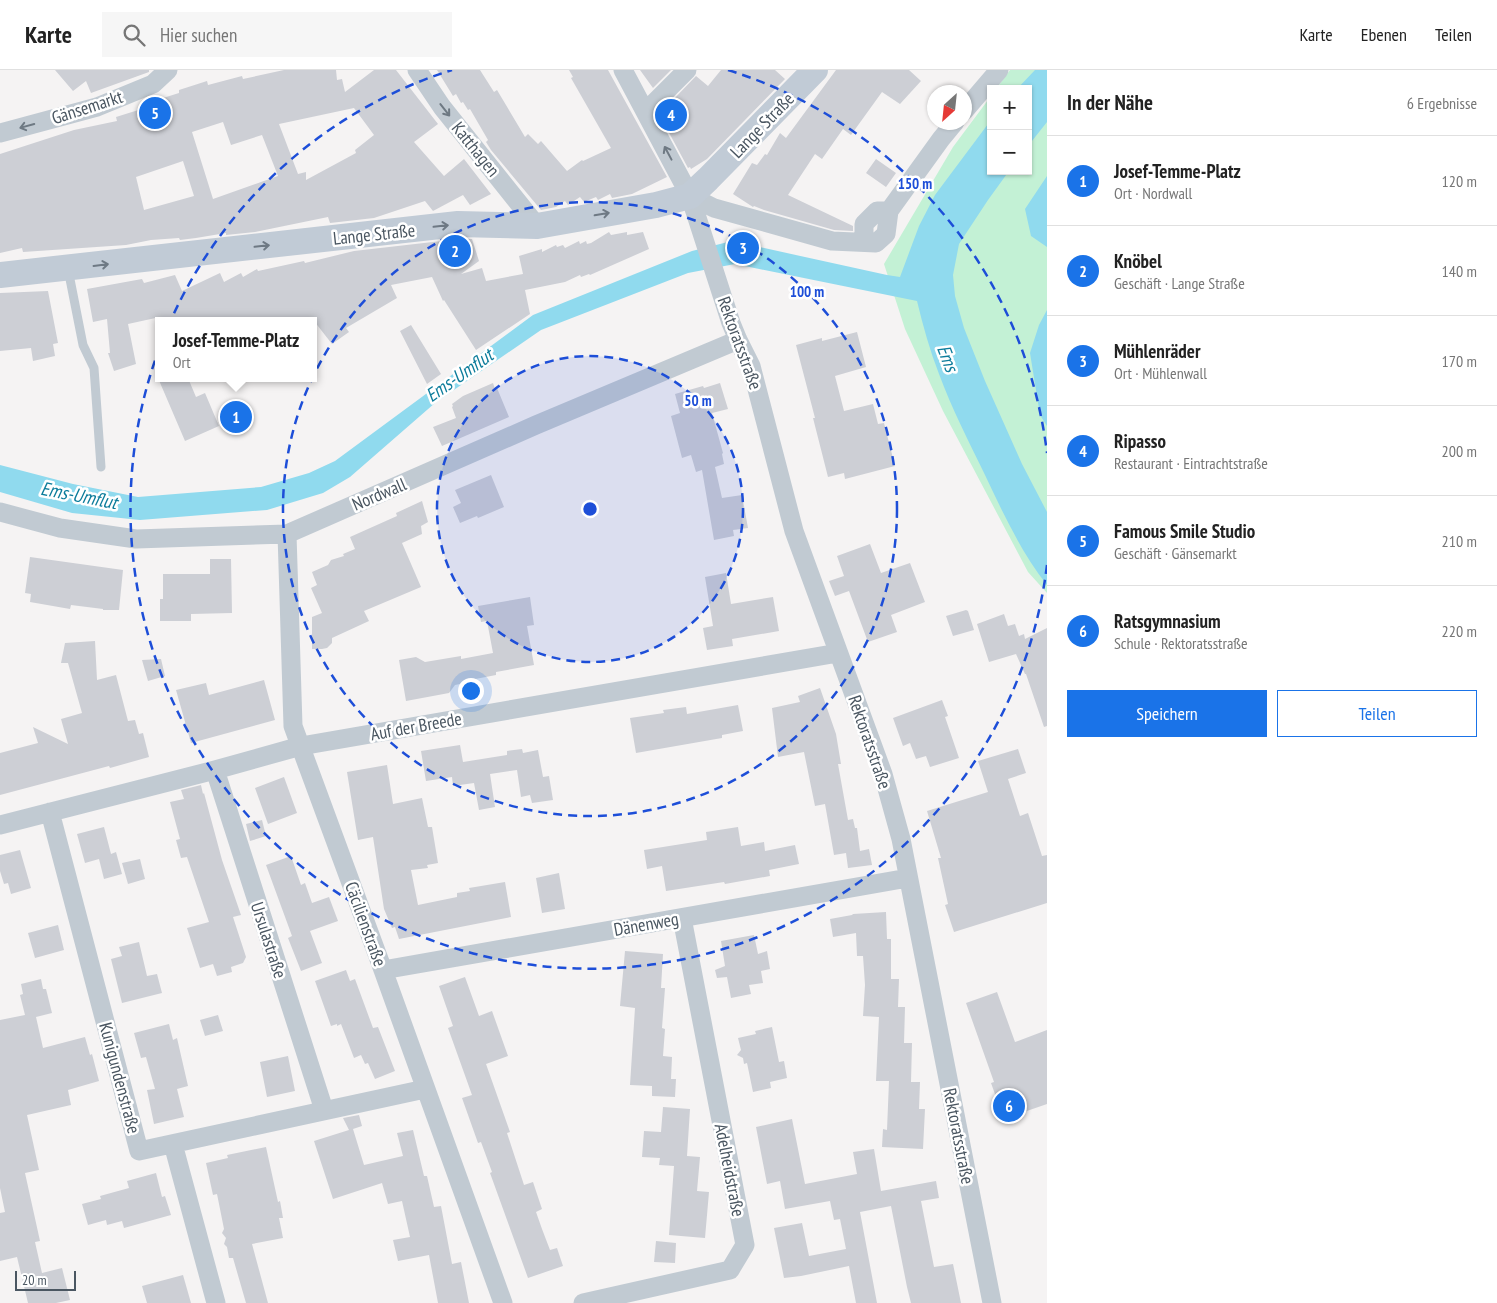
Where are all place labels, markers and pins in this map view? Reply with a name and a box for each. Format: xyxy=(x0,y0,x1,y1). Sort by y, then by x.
pin: 5 xyxy=(139,94,171,132)
pin: 4 xyxy=(655,96,687,134)
pin: 3 xyxy=(727,229,759,267)
pin: 2 xyxy=(439,232,471,270)
pin: 1 xyxy=(220,398,252,436)
centre of rings xyxy=(581,500,599,518)
pin: 6 xyxy=(993,1087,1025,1125)

